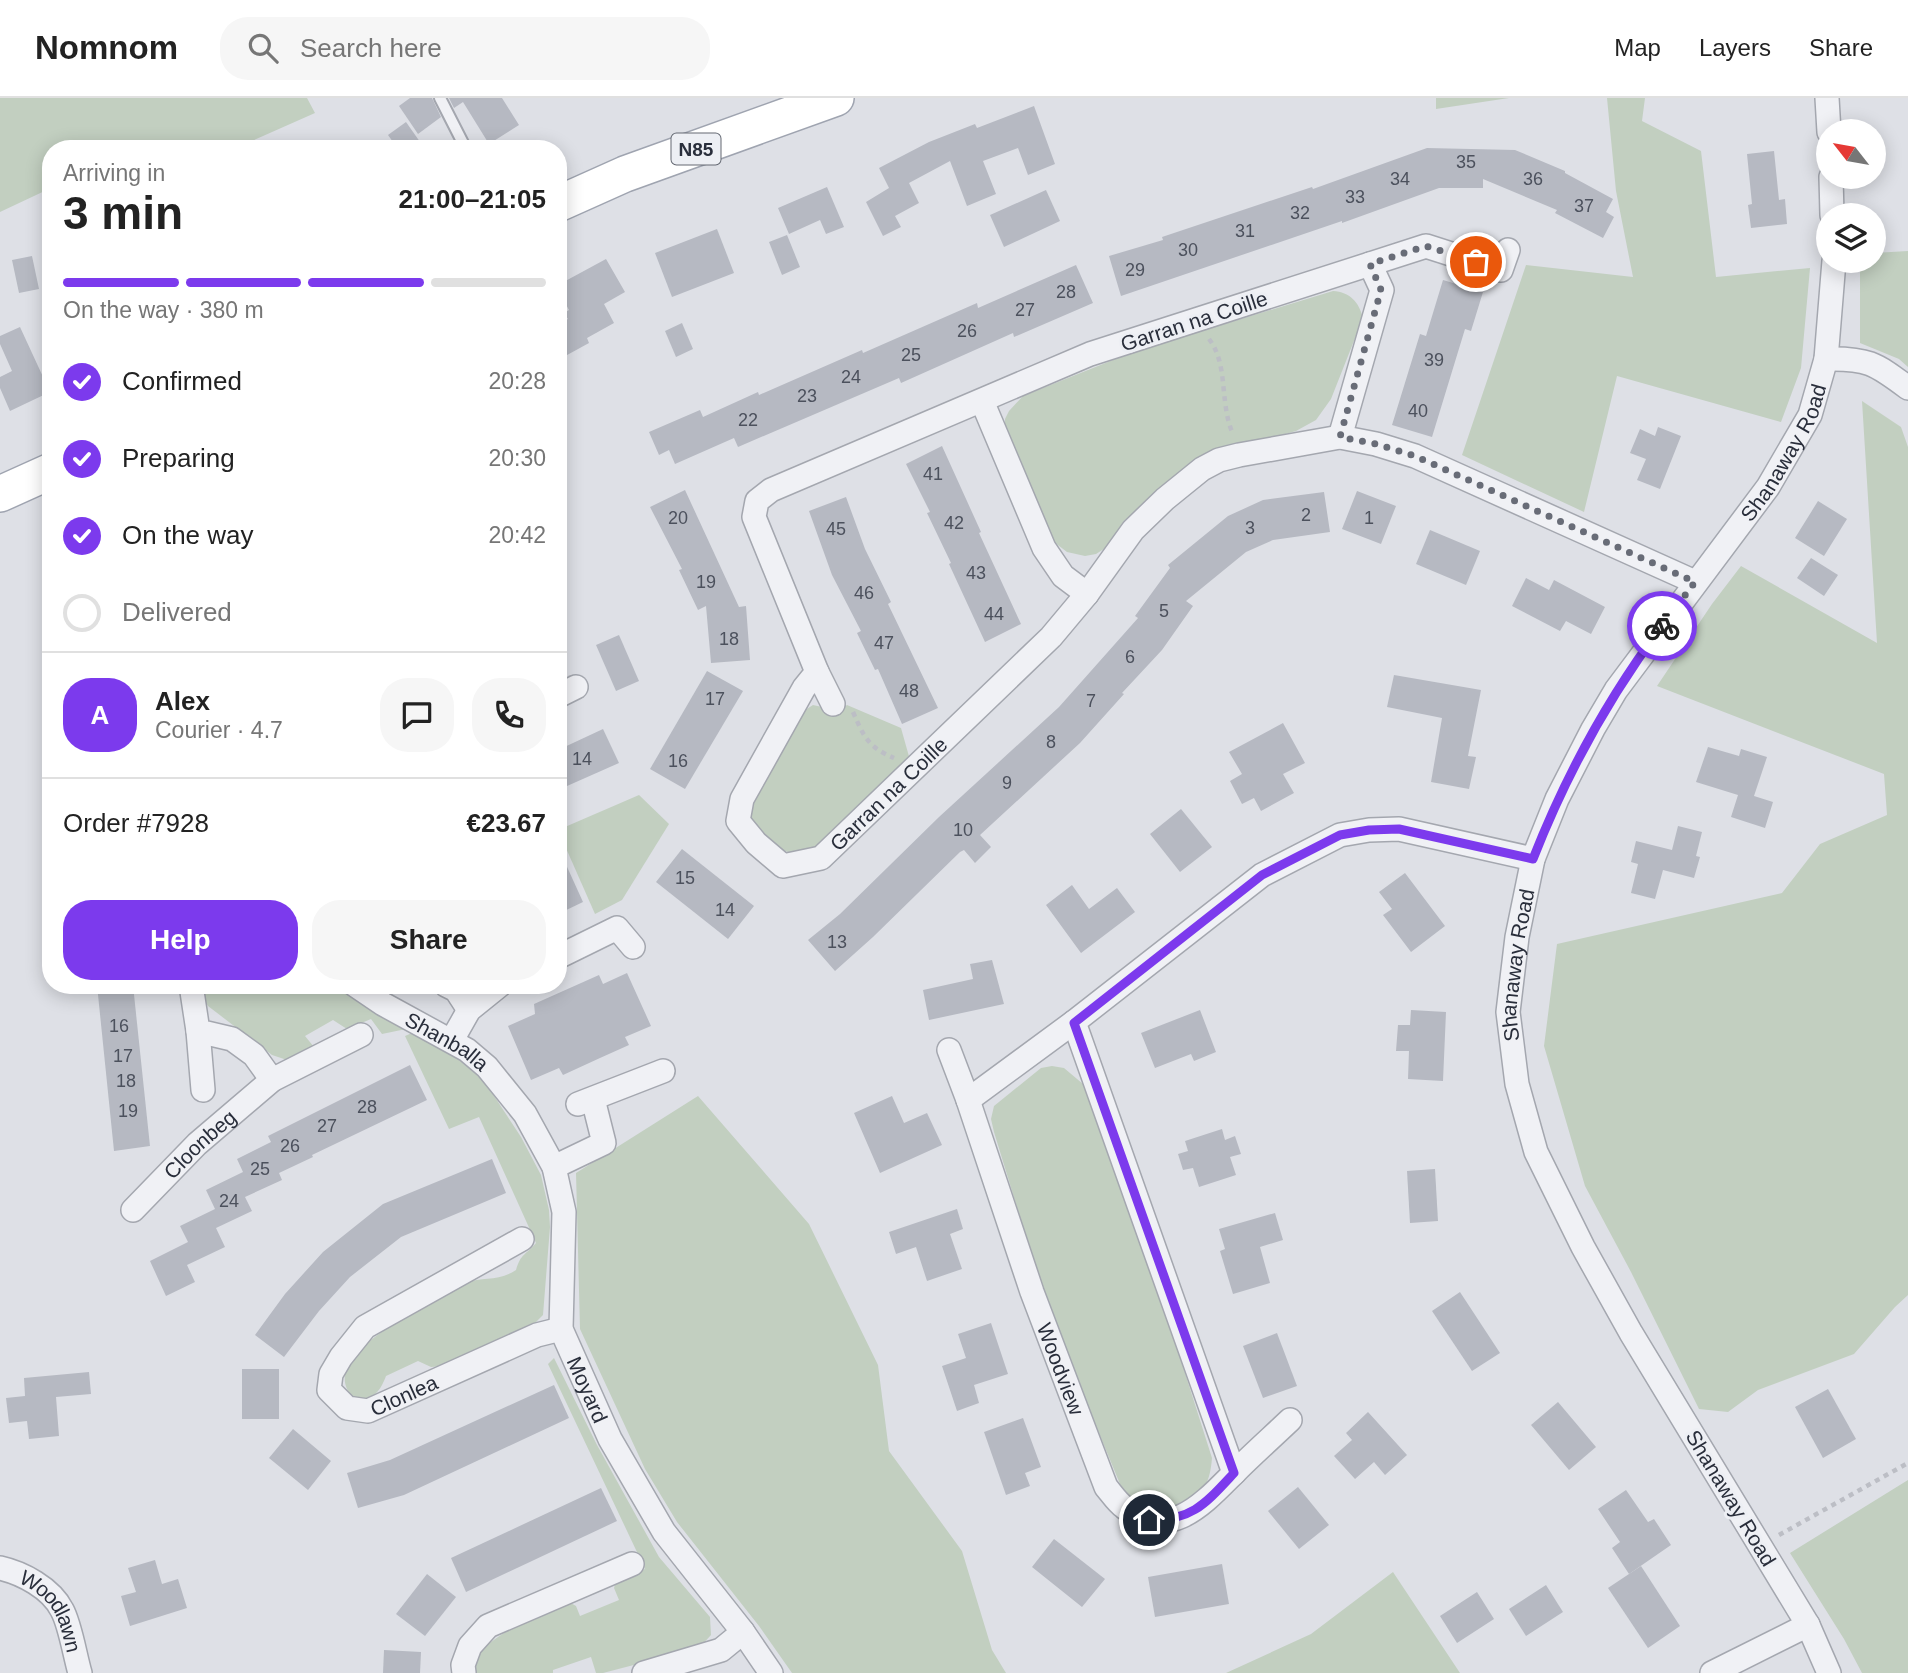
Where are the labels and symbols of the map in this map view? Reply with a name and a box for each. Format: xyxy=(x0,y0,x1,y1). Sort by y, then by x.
north arrow xyxy=(1816,119,1886,189)
road number: N85 xyxy=(672,134,720,164)
house number: 35 xyxy=(1456,152,1476,172)
house number: 34 xyxy=(1390,169,1410,189)
house number: 36 xyxy=(1523,169,1543,189)
house number: 33 xyxy=(1345,187,1365,207)
house number: 37 xyxy=(1574,196,1594,216)
house number: 32 xyxy=(1290,203,1310,223)
house number: 31 xyxy=(1235,221,1255,241)
pin xyxy=(1446,232,1506,292)
house number: 30 xyxy=(1178,240,1198,260)
house number: 29 xyxy=(1125,260,1145,280)
house number: 28 xyxy=(1056,282,1076,302)
street label: Garran na Coille xyxy=(1118,286,1270,356)
house number: 27 xyxy=(1015,300,1035,320)
house number: 26 xyxy=(957,321,977,341)
house number: 25 xyxy=(901,345,921,365)
house number: 39 xyxy=(1424,350,1444,370)
house number: 24 xyxy=(841,367,861,387)
street label: Shanaway Road xyxy=(1735,381,1830,525)
house number: 23 xyxy=(797,386,817,406)
house number: 40 xyxy=(1408,401,1428,421)
house number: 22 xyxy=(738,410,758,430)
house number: 41 xyxy=(923,464,943,484)
house number: 2 xyxy=(1301,505,1311,525)
house number: 20 xyxy=(668,508,688,528)
house number: 1 xyxy=(1364,508,1374,528)
house number: 42 xyxy=(944,513,964,533)
house number: 3 xyxy=(1245,518,1255,538)
house number: 45 xyxy=(826,519,846,539)
house number: 43 xyxy=(966,563,986,583)
house number: 19 xyxy=(696,572,716,592)
house number: 46 xyxy=(854,583,874,603)
courier xyxy=(1627,591,1697,661)
house number: 5 xyxy=(1159,601,1169,621)
house number: 44 xyxy=(984,604,1004,624)
house number: 18 xyxy=(719,629,739,649)
house number: 47 xyxy=(874,633,894,653)
house number: 6 xyxy=(1125,647,1135,667)
house number: 48 xyxy=(899,681,919,701)
house number: 17 xyxy=(705,689,725,709)
house number: 7 xyxy=(1086,691,1096,711)
street label: Garran na Coille xyxy=(825,732,951,855)
house number: 8 xyxy=(1046,732,1056,752)
house number: 14 xyxy=(572,749,592,769)
house number: 16 xyxy=(668,751,688,771)
house number: 9 xyxy=(1002,773,1012,793)
house number: 10 xyxy=(953,820,973,840)
house number: 15 xyxy=(675,868,695,888)
street label: Shanaway Road xyxy=(1496,887,1538,1043)
house number: 14 xyxy=(715,900,735,920)
house number: 13 xyxy=(827,932,847,952)
street label: Shanballa xyxy=(402,1007,494,1075)
house number: 16 xyxy=(109,1016,129,1036)
house number: 17 xyxy=(113,1046,133,1066)
house number: 18 xyxy=(116,1071,136,1091)
house number: 28 xyxy=(357,1097,377,1117)
house number: 19 xyxy=(118,1101,138,1121)
street label: Cloonbeg xyxy=(159,1105,240,1183)
house number: 27 xyxy=(317,1116,337,1136)
house number: 26 xyxy=(280,1136,300,1156)
house number: 25 xyxy=(250,1159,270,1179)
house number: 24 xyxy=(219,1191,239,1211)
street label: Woodview xyxy=(1033,1320,1089,1419)
street label: Moyard xyxy=(563,1353,613,1426)
street label: Clonlea xyxy=(366,1370,441,1420)
street label: Shanaway Road xyxy=(1681,1426,1781,1570)
pin xyxy=(1119,1490,1179,1550)
street label: Woodlawn xyxy=(16,1565,86,1655)

